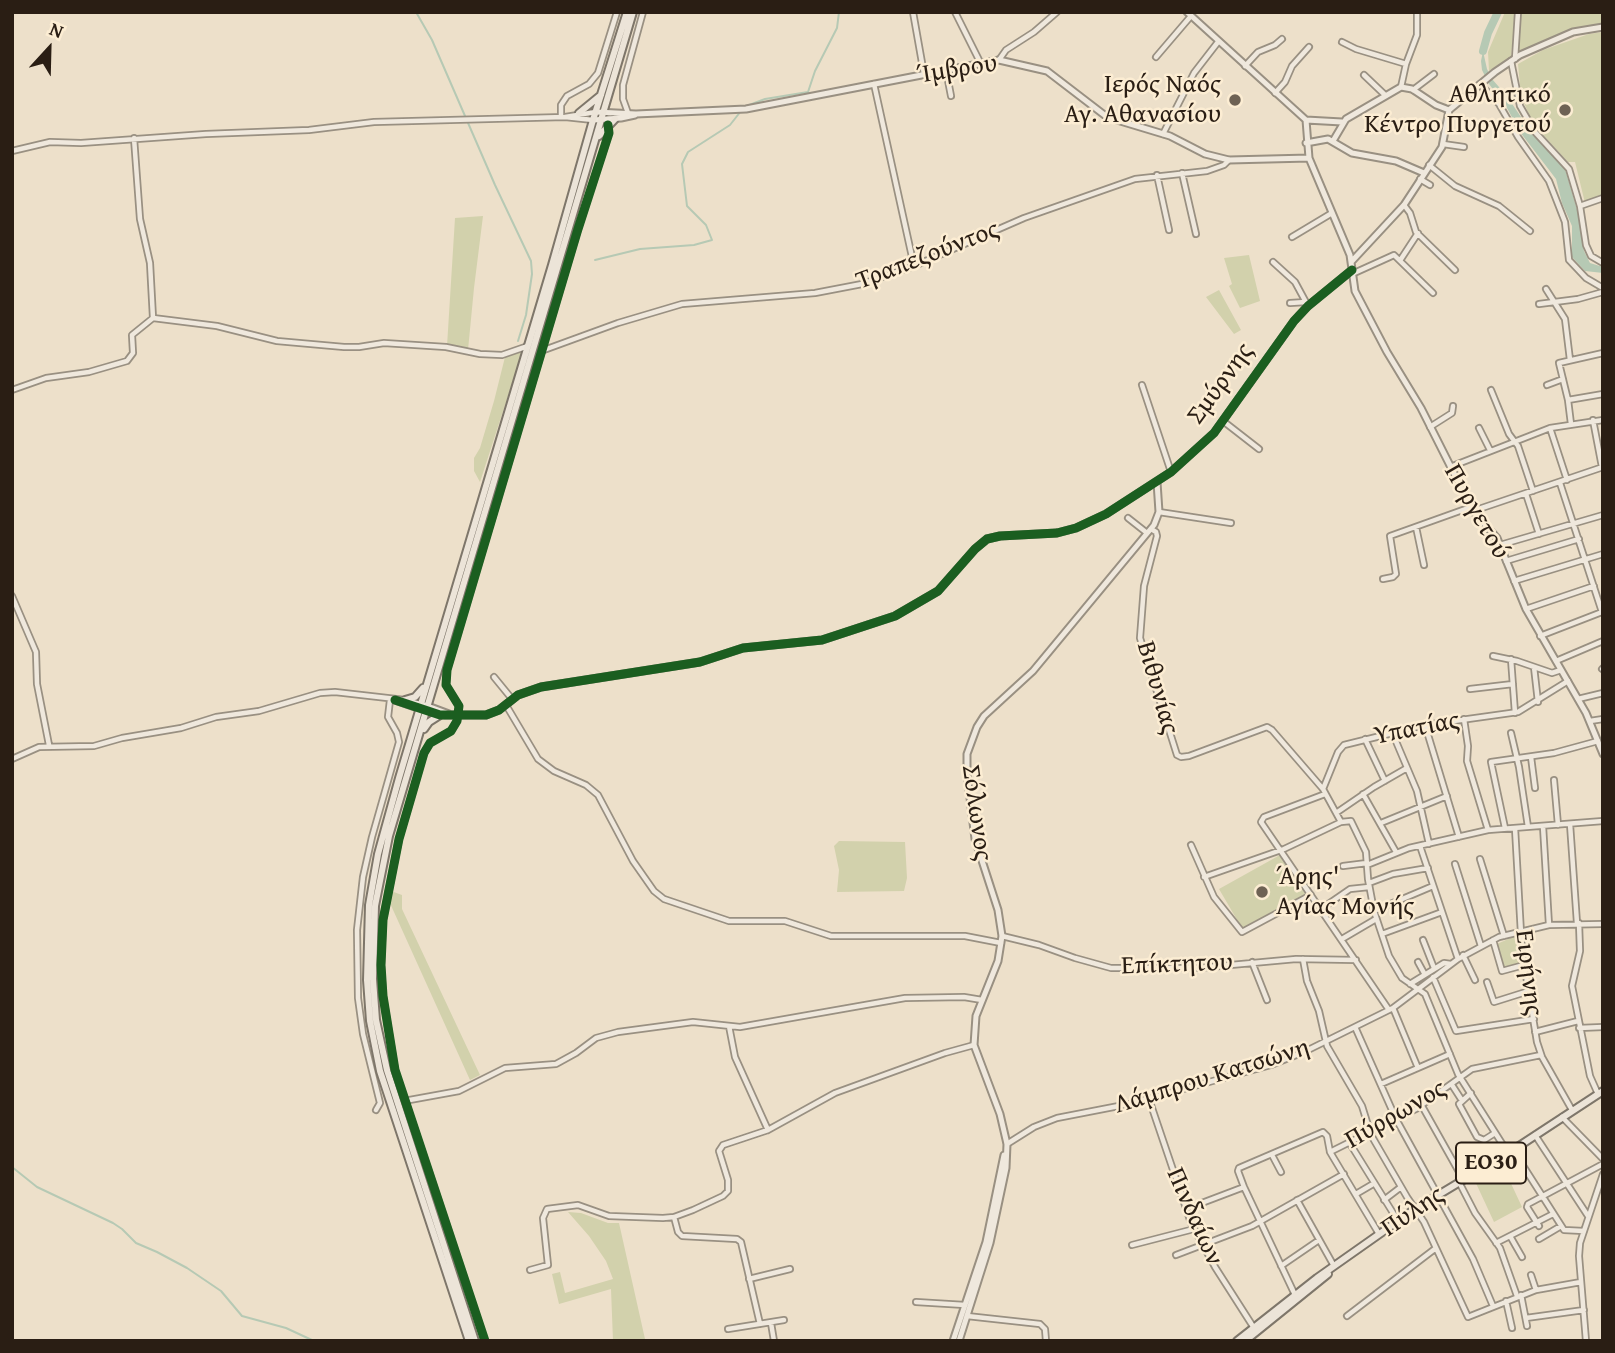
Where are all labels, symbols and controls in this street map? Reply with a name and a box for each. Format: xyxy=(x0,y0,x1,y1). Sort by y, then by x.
north arrow xyxy=(14,14,84,84)
text: N xyxy=(46,14,68,45)
street label: Ίμβρου xyxy=(915,48,999,92)
place label: Ιερός Ναός Αγ. Αθανασίου xyxy=(1064,69,1221,130)
place label: Αθλητικό Κέντρο Πυργετού xyxy=(1364,79,1551,140)
marker: Ιερός Ναός Αγ. Αθανασίου xyxy=(1227,92,1243,108)
marker: Αθλητικό Κέντρο Πυργετού xyxy=(1557,102,1573,118)
street label: Τραπεζούντος xyxy=(852,214,1004,298)
street label: Σμύρνης xyxy=(1181,337,1261,431)
street label: Πυργετού xyxy=(1436,459,1516,565)
street label: Βιθυνίας xyxy=(1129,638,1185,738)
street label: Υπατίας xyxy=(1372,705,1462,753)
street label: Σόλωνος xyxy=(954,763,998,863)
place label: Άρης' Αγίας Μονής xyxy=(1276,861,1414,922)
marker: Άρης' Αγίας Μονής xyxy=(1254,884,1270,900)
street label: Ειρήνης xyxy=(1507,928,1549,1018)
street label: Επίκτητου xyxy=(1121,947,1233,983)
street label: Λάμπρου Κατσώνη xyxy=(1111,1033,1313,1121)
street label: Πύρρωνος xyxy=(1340,1074,1452,1156)
road number: ΕΟ30 xyxy=(1456,1142,1526,1184)
street label: Πινδαίων xyxy=(1159,1163,1229,1271)
street label: Πύλης xyxy=(1376,1180,1450,1244)

